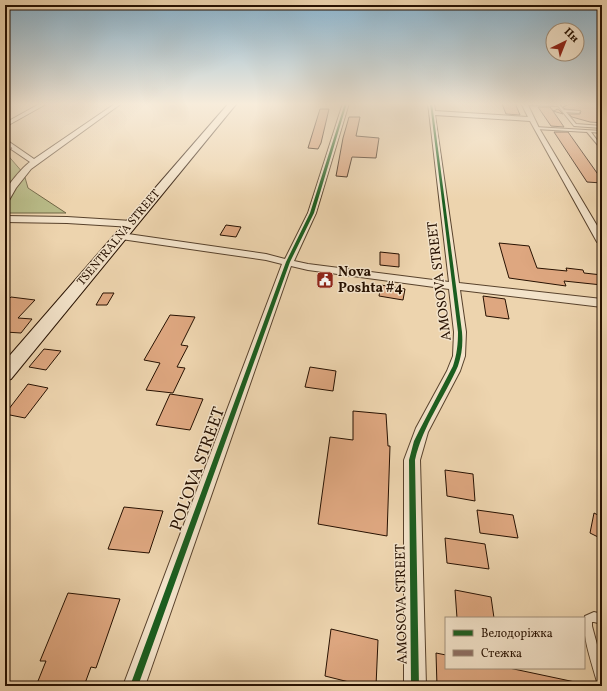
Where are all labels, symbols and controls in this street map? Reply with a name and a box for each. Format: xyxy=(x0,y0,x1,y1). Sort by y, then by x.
north arrow xyxy=(545,22,585,62)
text: Пн xyxy=(560,25,582,47)
street label: TSENTRALNA STREET xyxy=(74,186,164,290)
street label: AMOSOVA STREET xyxy=(423,220,457,342)
place label: Nova Poshta #4 xyxy=(338,263,403,298)
public building icon: Nova Poshta #4 xyxy=(315,270,335,290)
street label: POL'OVA STREET xyxy=(165,404,231,534)
street label: AMOSOVA STREET xyxy=(391,544,413,664)
legend xyxy=(445,617,585,669)
text: Велодоріжка xyxy=(481,626,553,642)
text: Стежка xyxy=(481,646,522,662)

